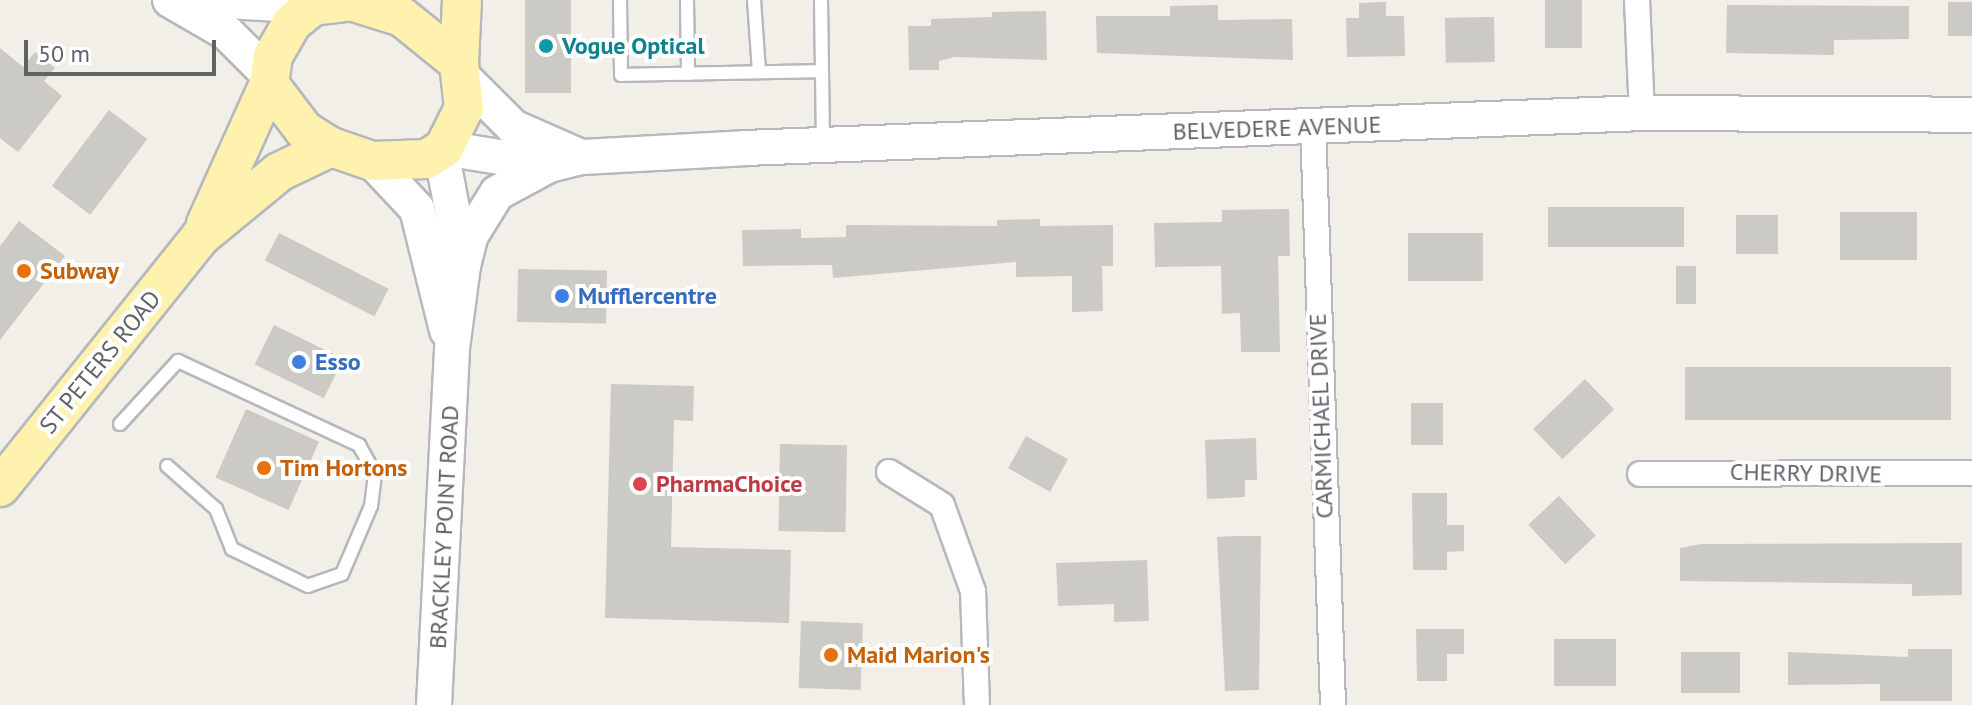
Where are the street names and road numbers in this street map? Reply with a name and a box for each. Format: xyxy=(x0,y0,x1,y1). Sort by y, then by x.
street label: BELVEDERE AVENUE xyxy=(1172,110,1382,146)
street label: ST PETERS ROAD xyxy=(33,284,167,440)
street label: CARMICHAEL DRIVE xyxy=(1303,312,1339,520)
street label: BRACKLEY POINT ROAD xyxy=(423,404,465,650)
street label: CHERRY DRIVE xyxy=(1729,457,1883,489)

